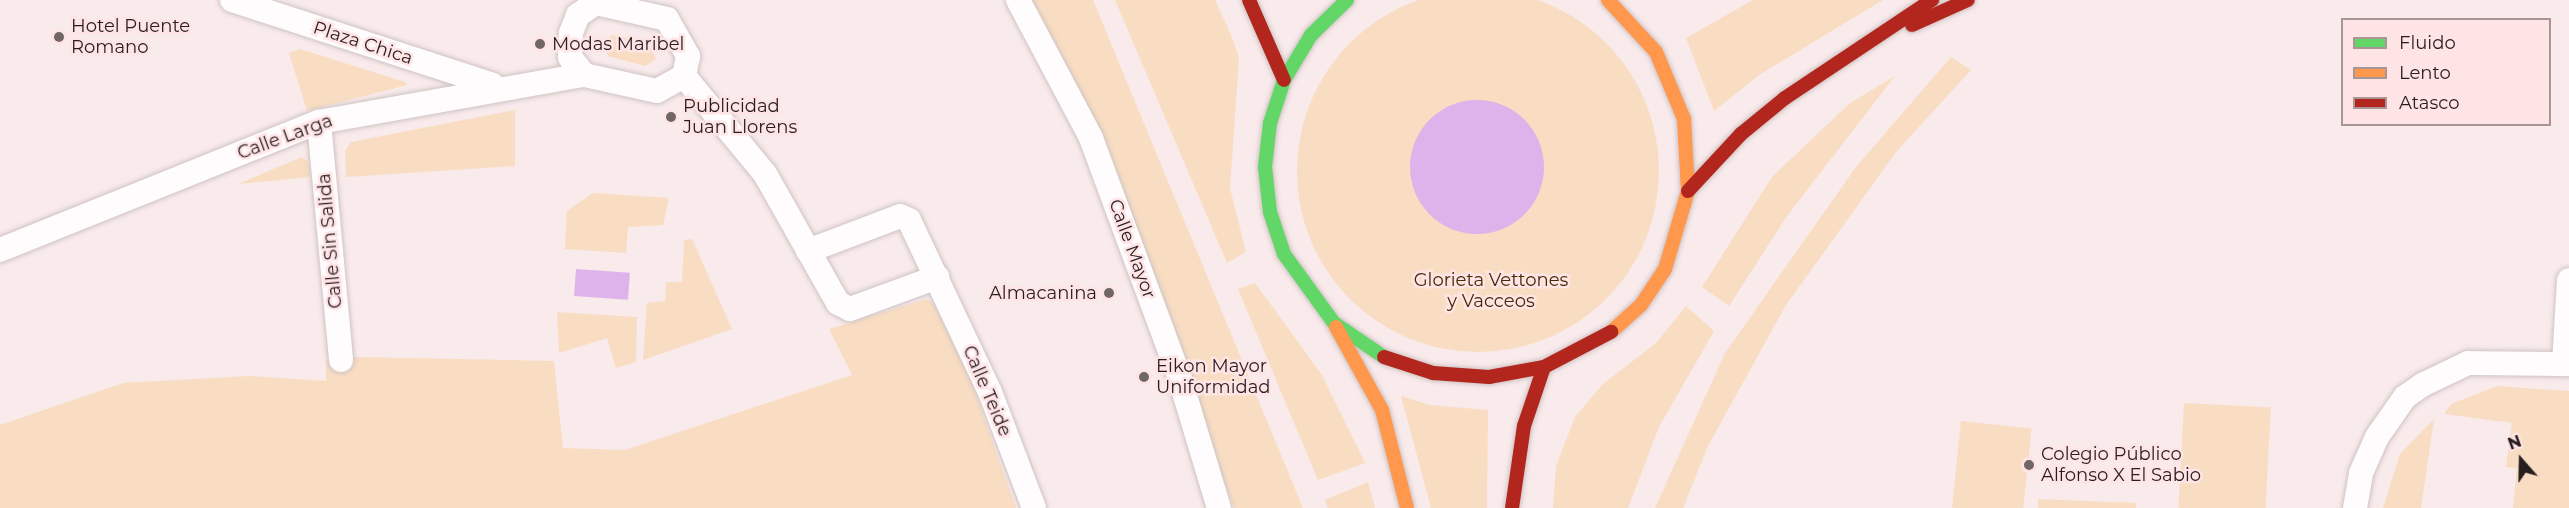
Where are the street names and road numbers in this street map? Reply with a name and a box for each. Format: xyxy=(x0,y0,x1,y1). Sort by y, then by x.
street label: Plaza Chica xyxy=(310,17,416,69)
street label: Calle Larga xyxy=(234,110,336,164)
street label: Calle Sin Salida xyxy=(313,173,347,309)
street label: Calle Mayor xyxy=(1104,196,1160,302)
street label: Calle Teide xyxy=(958,342,1016,440)

